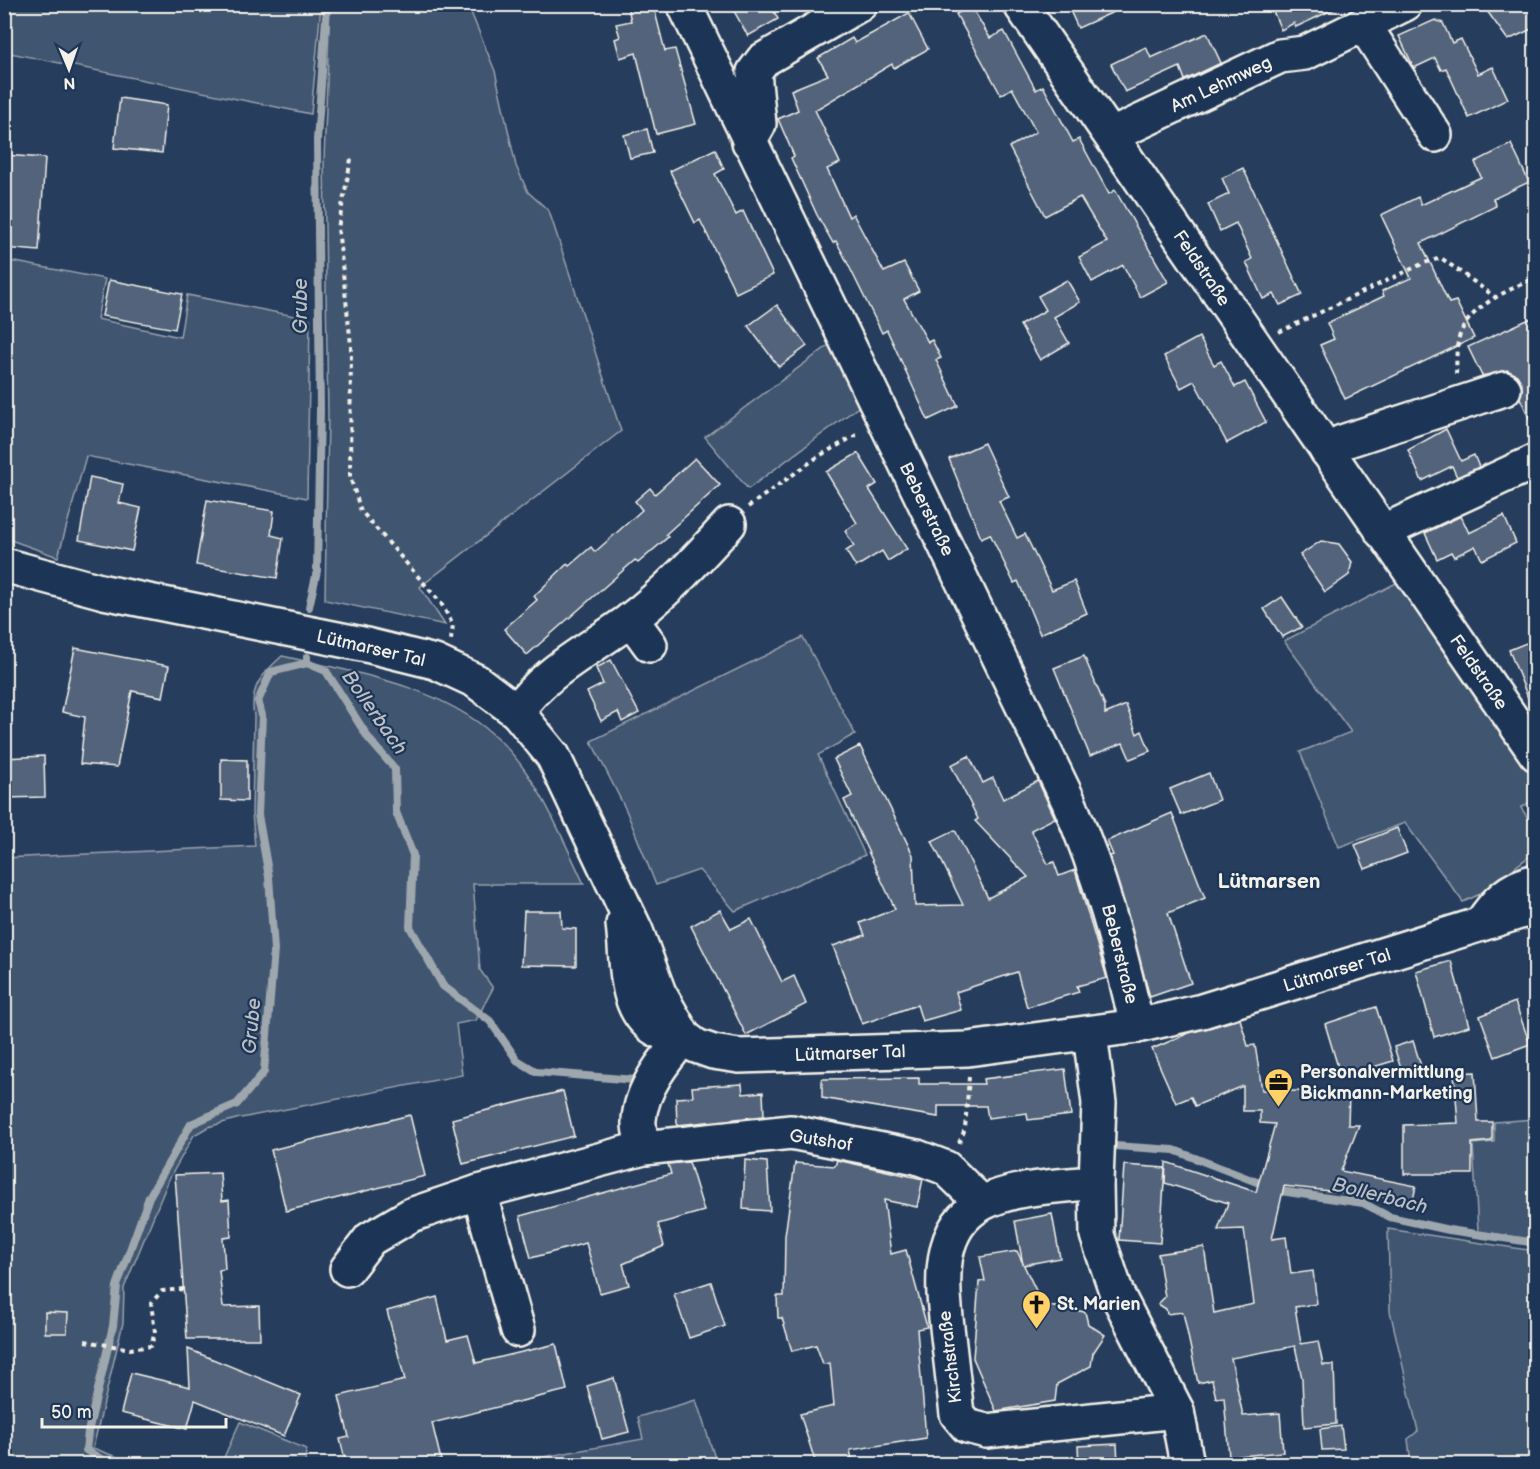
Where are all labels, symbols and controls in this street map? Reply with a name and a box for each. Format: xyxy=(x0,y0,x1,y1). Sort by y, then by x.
north arrow xyxy=(39,39,99,99)
street label: Am Lehmweg xyxy=(1167,52,1275,117)
text: N xyxy=(63,73,76,92)
street label: Feldstraße xyxy=(1169,227,1235,310)
water label: Grube xyxy=(289,278,313,334)
street label: Beberstraße xyxy=(895,459,958,560)
street label: Lütmarser Tal xyxy=(314,626,427,671)
street label: Feldstraße xyxy=(1445,631,1512,714)
water label: Bollerbach xyxy=(336,666,412,759)
district label: Lütmarsen xyxy=(1218,869,1320,894)
street label: Beberstraße xyxy=(1097,902,1142,1006)
street label: Lütmarser Tal xyxy=(1281,944,1393,997)
water label: Grube xyxy=(238,997,266,1055)
street label: Lütmarser Tal xyxy=(794,1041,906,1066)
place label: Personalvermittlung Bickmann-Marketing xyxy=(1300,1062,1473,1104)
office icon: Personalvermittlung Bickmann-Marketing xyxy=(1263,1066,1295,1108)
street label: Gutshof xyxy=(788,1125,854,1156)
water label: Bollerbach xyxy=(1330,1173,1430,1219)
church icon: St. Marien xyxy=(1020,1288,1052,1330)
place label: St. Marien xyxy=(1057,1294,1141,1315)
street label: Kirchstraße xyxy=(934,1309,967,1404)
scale bar xyxy=(42,1391,226,1429)
text: 50 m xyxy=(51,1402,92,1423)

